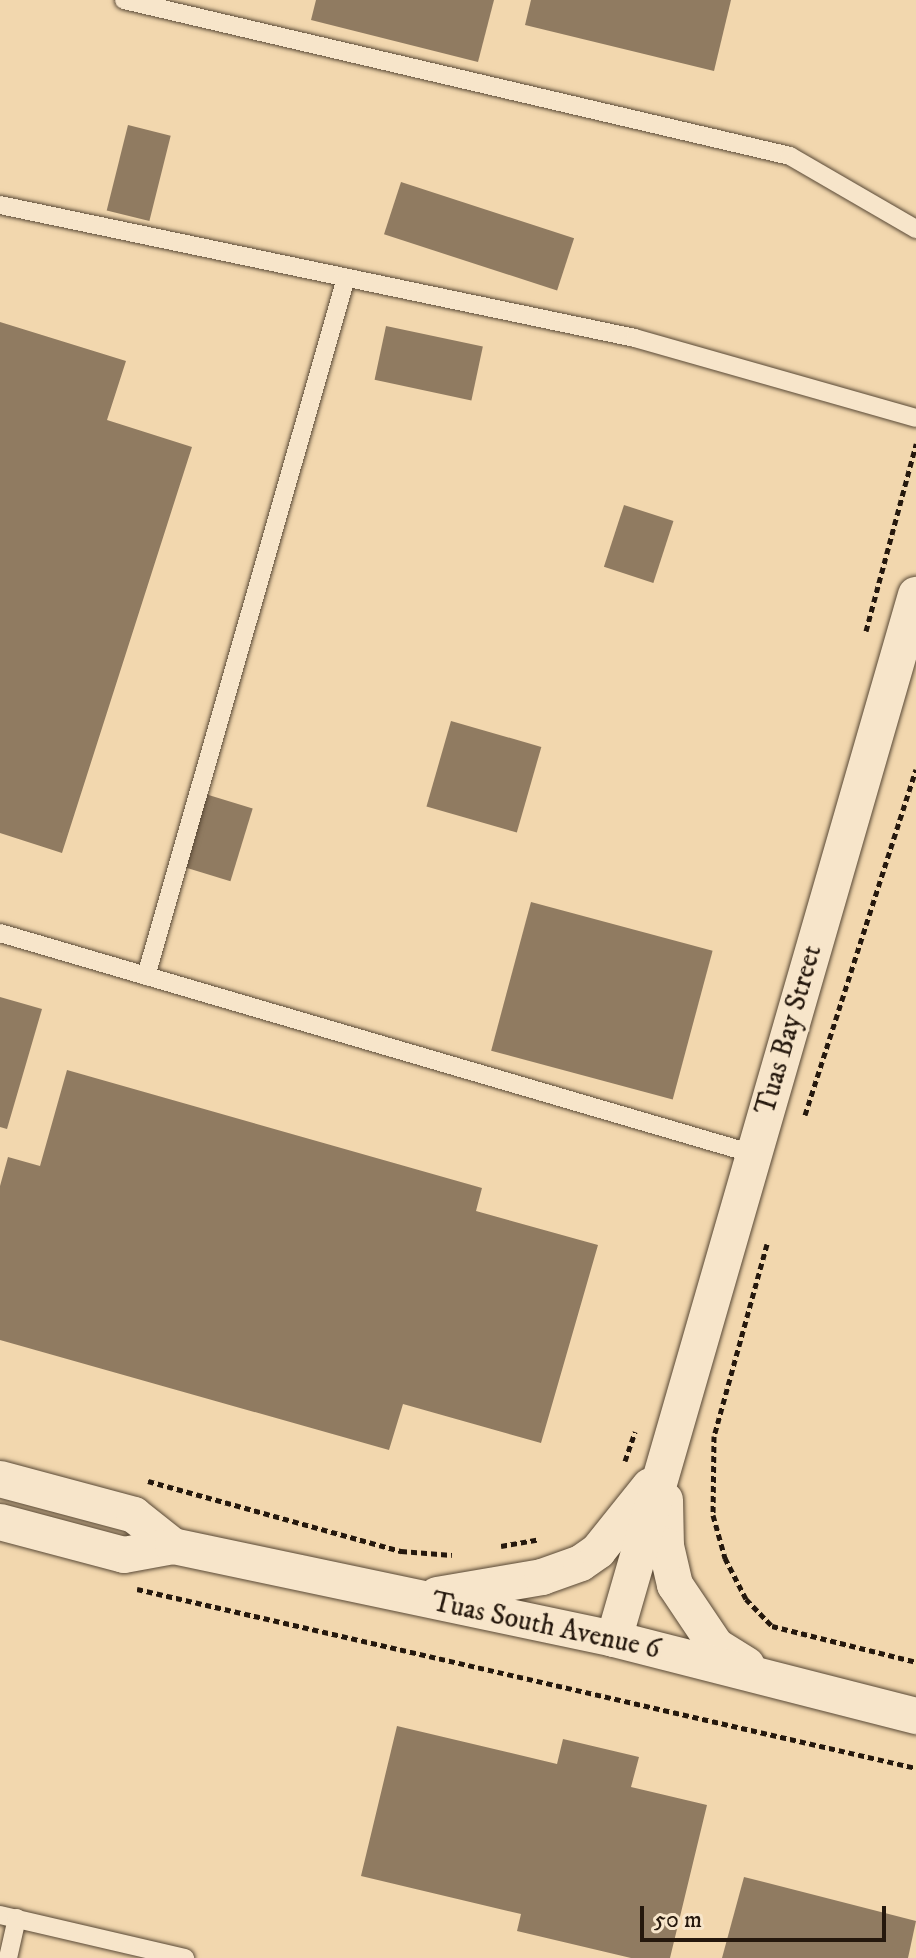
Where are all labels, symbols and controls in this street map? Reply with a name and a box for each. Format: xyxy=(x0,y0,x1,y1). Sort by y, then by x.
street label: Tuas Bay Street xyxy=(749,941,829,1119)
street label: Tuas South Avenue 6 xyxy=(429,1585,663,1667)
scale bar xyxy=(644,1890,890,1940)
text: 50 m xyxy=(654,1905,702,1935)

